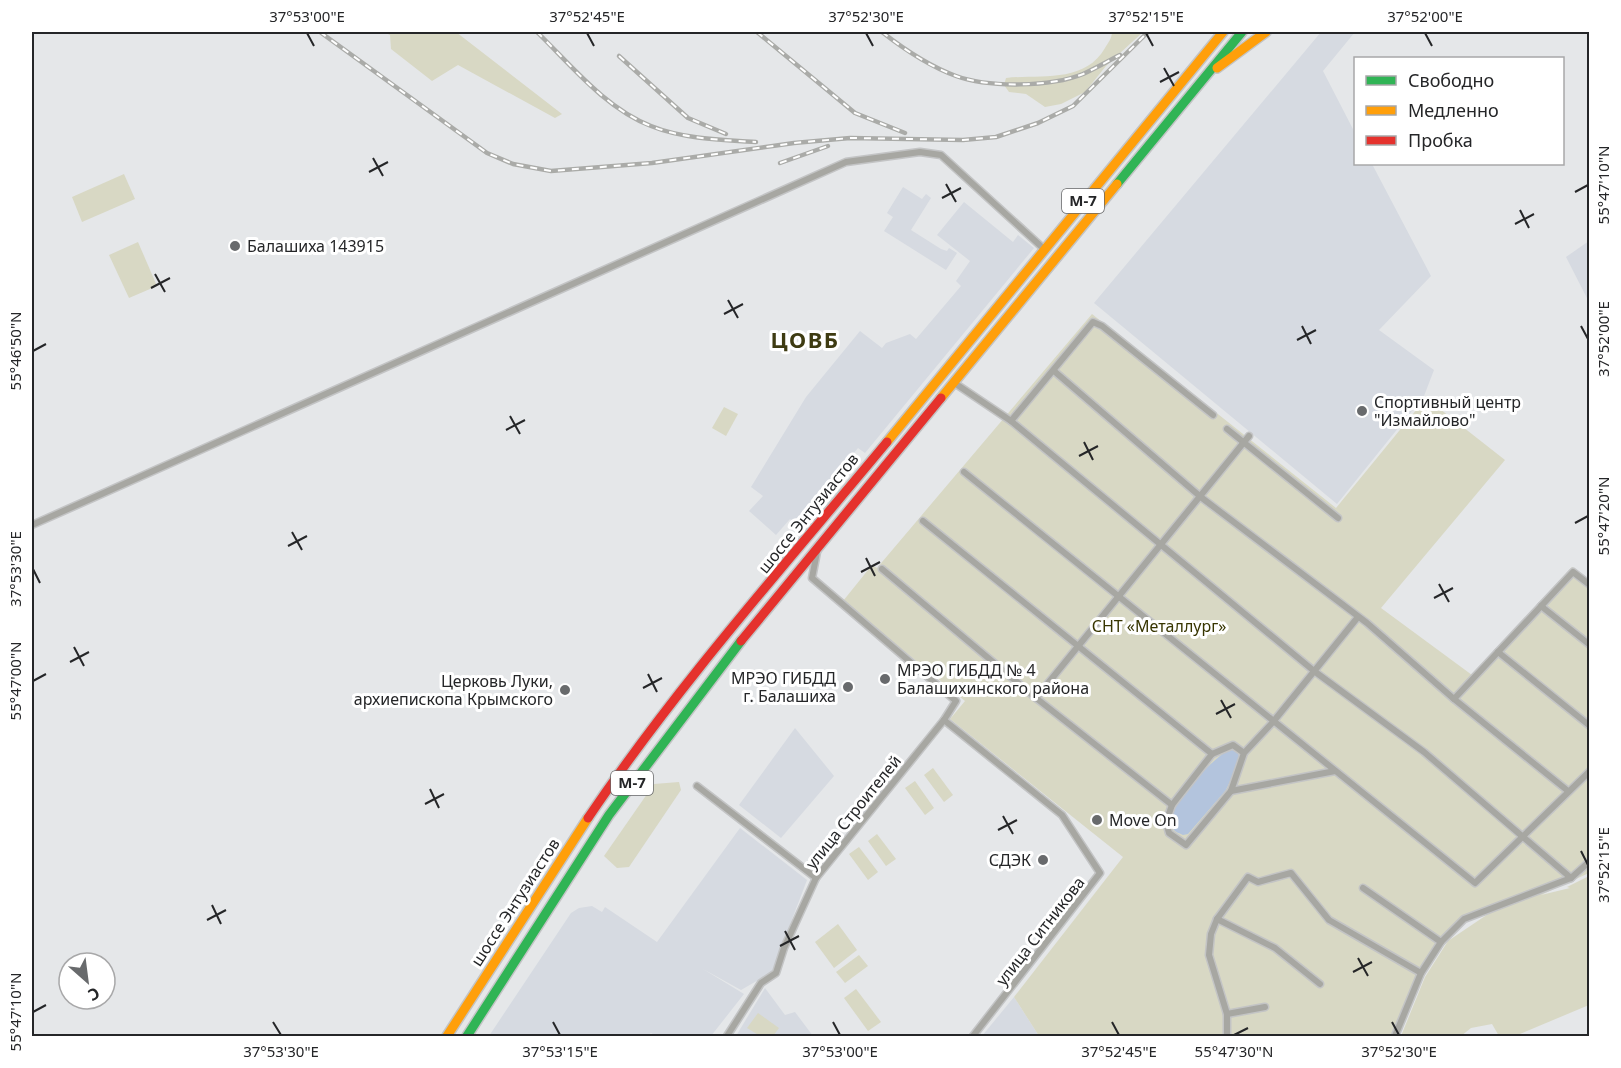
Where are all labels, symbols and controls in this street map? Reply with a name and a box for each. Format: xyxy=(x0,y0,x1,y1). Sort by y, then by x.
text: 37°53'00"E xyxy=(269,6,345,26)
text: 37°52'45"E xyxy=(549,6,625,26)
text: 37°52'30"E xyxy=(828,6,904,26)
text: 37°52'15"E xyxy=(1108,6,1184,26)
text: 37°52'00"E xyxy=(1387,6,1463,26)
legend xyxy=(1354,57,1564,165)
text: Свободно xyxy=(1408,68,1494,92)
text: Медленно xyxy=(1408,98,1499,122)
text: Пробка xyxy=(1408,128,1473,152)
text: 55°47'10"N xyxy=(1593,146,1613,224)
road number: М-7 xyxy=(1062,189,1104,213)
place label: Балашиха 143915 xyxy=(247,235,384,257)
marker: Балашиха 143915 xyxy=(228,239,242,253)
text: 37°52'00"E xyxy=(1593,301,1613,377)
text: 55°46'50"N xyxy=(5,312,25,390)
district label: ЦОВБ xyxy=(770,324,840,354)
place label: Спортивный центр "Измайлово" xyxy=(1374,391,1521,431)
marker: Спортивный центр "Измайлово" xyxy=(1355,404,1369,418)
street label: шоссе Энтузиастов xyxy=(753,448,863,578)
text: 55°47'20"N xyxy=(1593,477,1613,555)
text: 37°53'30"E xyxy=(5,531,25,607)
park label: СНТ «Металлург» xyxy=(1092,615,1226,637)
text: 55°47'00"N xyxy=(5,642,25,720)
place label: МРЭО ГИБДД № 4 Балашихинского района xyxy=(897,659,1089,699)
place label: МРЭО ГИБДД г. Балашиха xyxy=(731,667,836,707)
place label: Церковь Луки, архиепископа Крымского xyxy=(354,670,553,710)
marker: МРЭО ГИБДД № 4 Балашихинского района xyxy=(878,672,892,686)
marker: МРЭО ГИБДД г. Балашиха xyxy=(841,680,855,694)
marker: Церковь Луки, архиепископа Крымского xyxy=(558,683,572,697)
street label: улица Строителей xyxy=(800,750,906,874)
road number: М-7 xyxy=(611,771,653,795)
place label: Move On xyxy=(1109,809,1177,831)
marker: Move On xyxy=(1090,813,1104,827)
text: 37°52'15"E xyxy=(1593,827,1613,903)
street label: шоссе Энтузиастов xyxy=(465,834,565,970)
place label: СДЭК xyxy=(989,849,1031,871)
marker: СДЭК xyxy=(1036,853,1050,867)
street label: улица Ситникова xyxy=(991,872,1089,990)
north arrow xyxy=(57,951,117,1011)
text: 55°47'10"N xyxy=(5,973,25,1051)
text: С xyxy=(84,982,104,1006)
text: 37°53'30"E xyxy=(243,1041,319,1061)
text: 37°53'15"E xyxy=(522,1041,598,1061)
text: 37°53'00"E xyxy=(802,1041,878,1061)
text: 37°52'45"E xyxy=(1081,1041,1157,1061)
text: 55°47'30"N xyxy=(1195,1041,1273,1061)
text: 37°52'30"E xyxy=(1361,1041,1437,1061)

